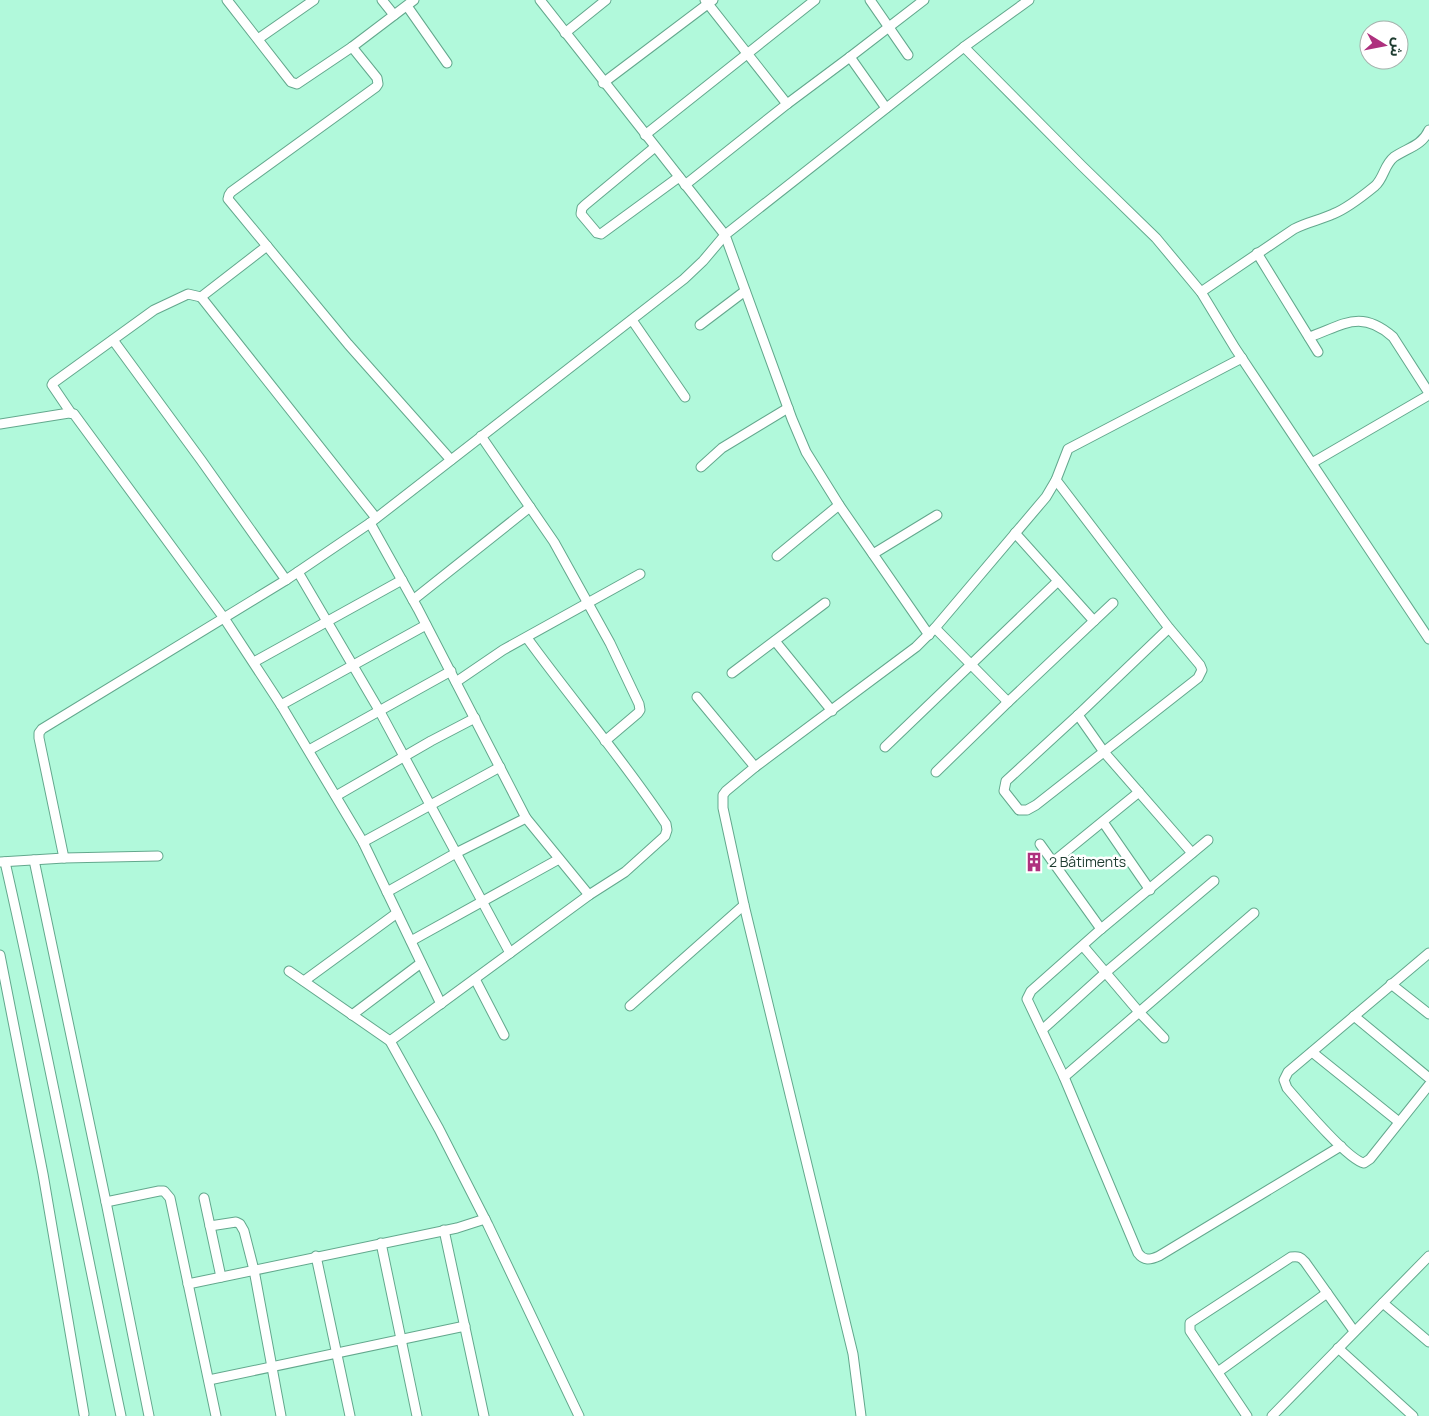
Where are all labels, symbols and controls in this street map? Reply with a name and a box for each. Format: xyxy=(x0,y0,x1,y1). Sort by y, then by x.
north arrow xyxy=(1359,20,1409,70)
text: ش xyxy=(1386,36,1408,58)
building icon: 2 Bâtiments xyxy=(1023,851,1045,873)
place label: 2 Bâtiments xyxy=(1049,852,1126,871)

